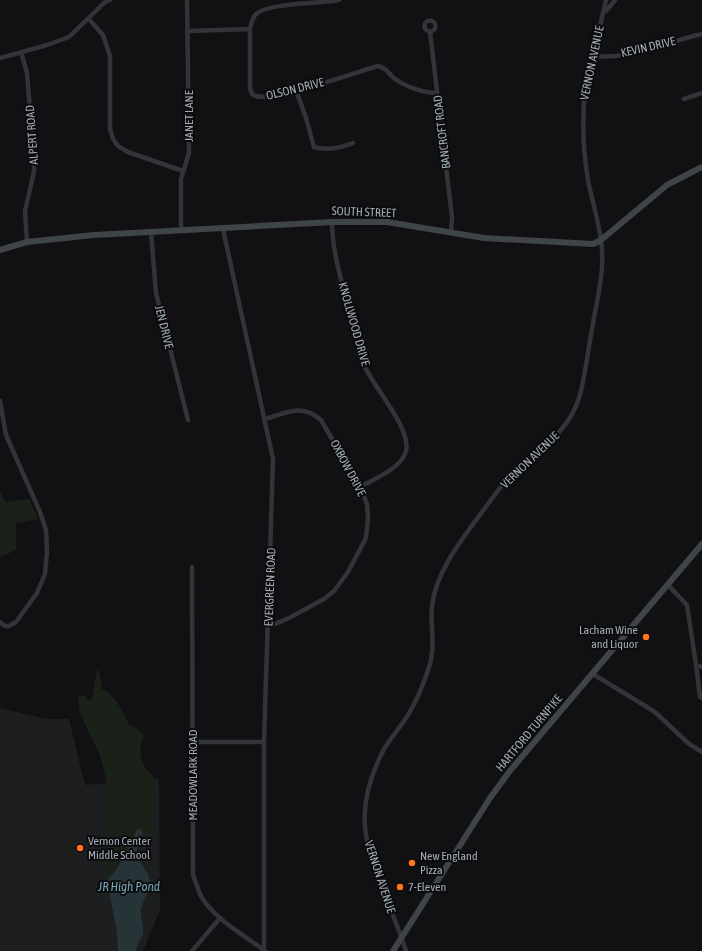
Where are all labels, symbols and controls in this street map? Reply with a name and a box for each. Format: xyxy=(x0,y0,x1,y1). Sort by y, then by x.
street label: VERNON AVENUE xyxy=(577,25,607,101)
street label: KEVIN DRIVE xyxy=(619,34,677,60)
street label: OLSON DRIVE xyxy=(265,75,325,103)
street label: JANET LANE xyxy=(182,90,196,142)
street label: BANCROFT ROAD xyxy=(430,94,453,170)
street label: ALPERT ROAD xyxy=(23,104,41,165)
street label: SOUTH STREET xyxy=(331,204,397,220)
street label: KNOLLWOOD DRIVE xyxy=(335,281,373,367)
street label: JEN DRIVE xyxy=(152,304,176,350)
street label: VERNON AVENUE xyxy=(498,429,562,491)
street label: OXBOW DRIVE xyxy=(327,437,369,499)
street label: EVERGREEN ROAD xyxy=(262,547,278,627)
place label: Lacham Wine and Liquor xyxy=(579,623,638,651)
marker: Lacham Wine and Liquor xyxy=(641,632,651,642)
street label: HARTFORD TURNPIKE xyxy=(493,692,565,774)
street label: MEADOWLARK ROAD xyxy=(186,729,200,820)
place label: Vernon Center Middle School xyxy=(88,834,151,862)
street label: VERNON AVENUE xyxy=(362,839,398,915)
marker: Vernon Center Middle School xyxy=(75,843,85,853)
place label: New England Pizza xyxy=(420,849,478,877)
marker: New England Pizza xyxy=(407,858,417,868)
water label: JR High Pond xyxy=(97,879,160,894)
place label: 7-Eleven xyxy=(408,880,446,894)
marker: 7-Eleven xyxy=(395,882,405,892)

